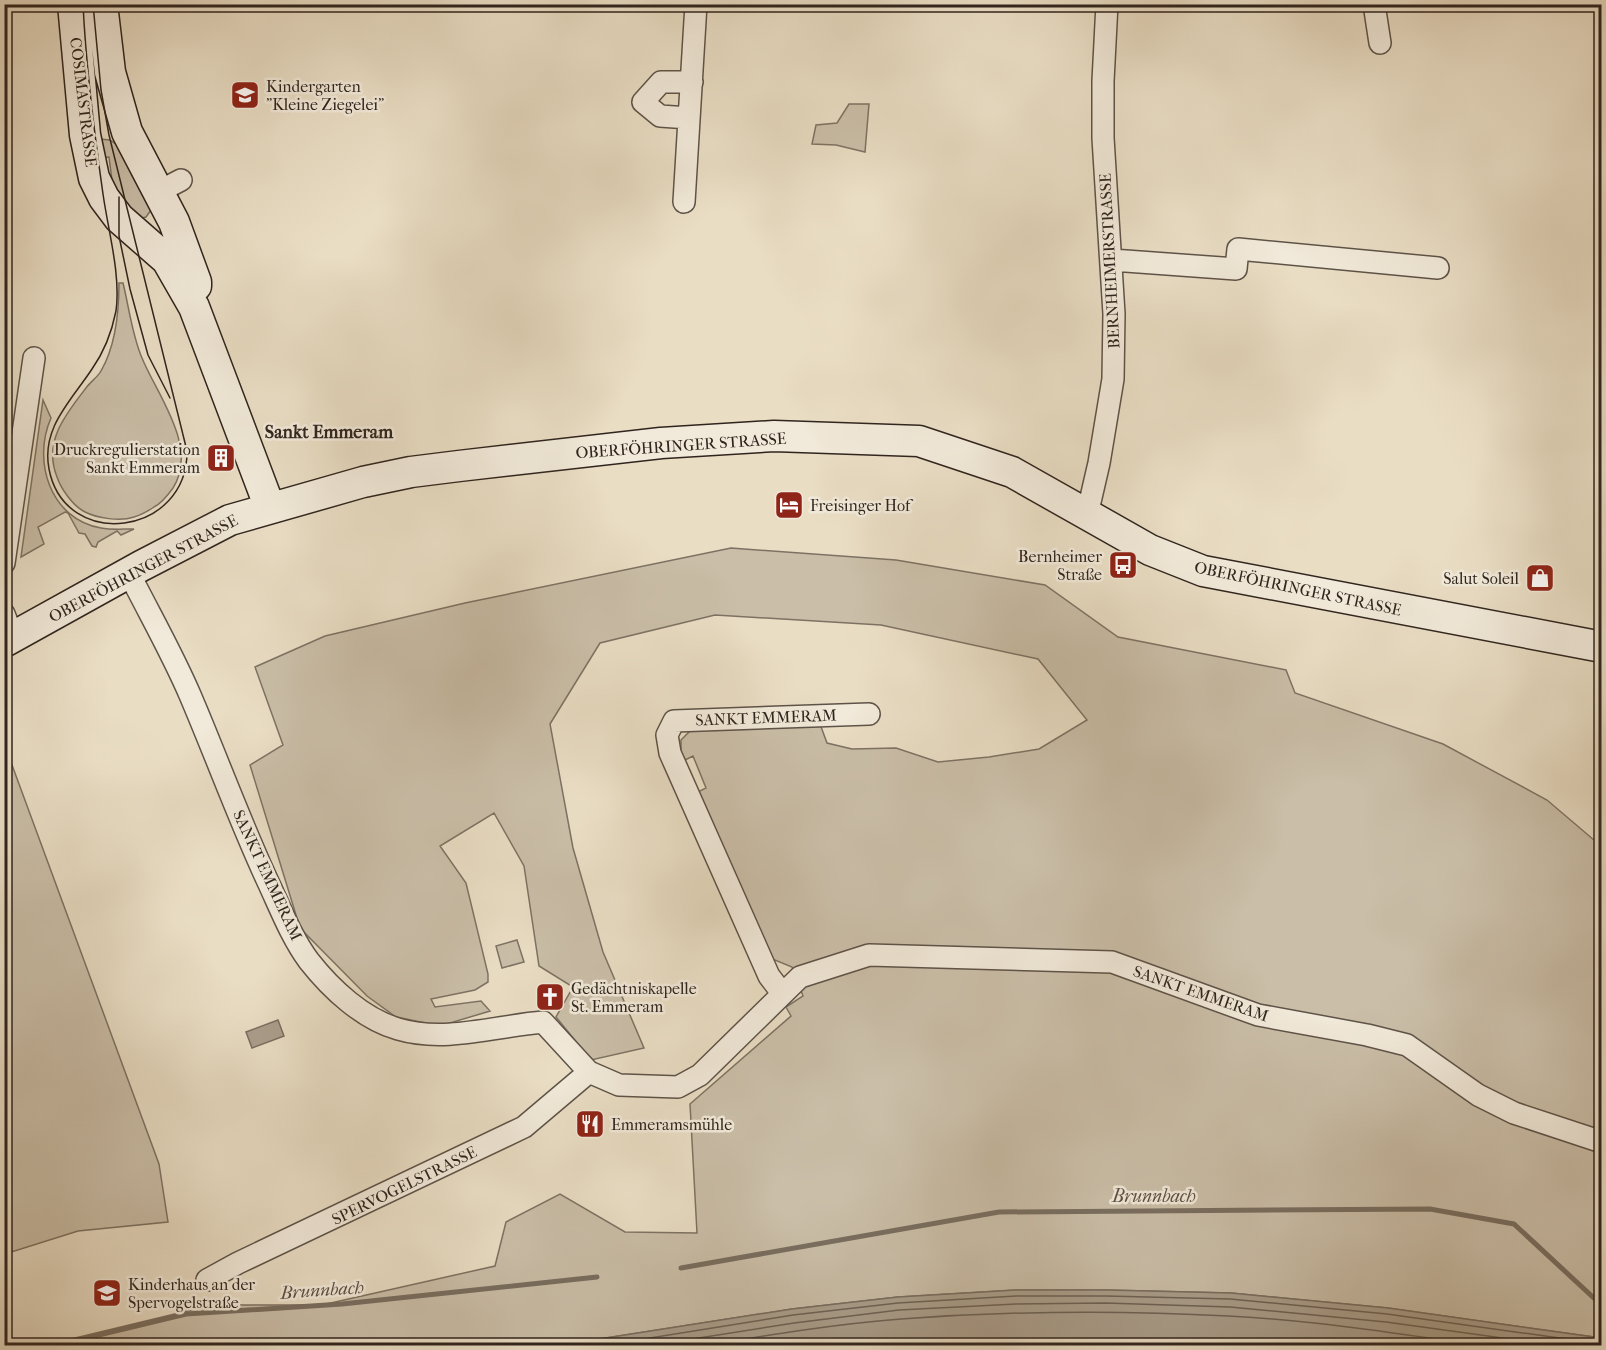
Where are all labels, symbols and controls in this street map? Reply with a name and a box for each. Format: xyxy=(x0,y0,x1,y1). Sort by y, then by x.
street label: COSIMASTRASSE xyxy=(66,36,101,168)
place label: Kindergarten "Kleine Ziegelei" xyxy=(266,77,384,114)
school or university icon: Kindergarten "Kleine Ziegelei" xyxy=(229,79,261,111)
street label: BERNHEIMERSTRASSE xyxy=(1095,172,1124,349)
district label: Sankt Emmeram xyxy=(265,422,394,443)
street label: OBERFÖHRINGER STRASSE xyxy=(575,429,787,462)
place label: Druckregulierstation Sankt Emmeram xyxy=(54,440,201,477)
building icon: Druckregulierstation Sankt Emmeram xyxy=(205,442,237,474)
hotel icon: Freisinger Hof xyxy=(773,489,805,521)
place label: Freisinger Hof xyxy=(810,496,914,515)
street label: OBERFÖHRINGER STRASSE xyxy=(46,510,241,626)
place label: Bernheimer Straße xyxy=(1018,547,1102,584)
bus stop icon: Bernheimer Straße xyxy=(1107,549,1139,581)
street label: OBERFÖHRINGER STRASSE xyxy=(1193,557,1403,620)
shop icon: Salut Soleil xyxy=(1524,562,1556,594)
place label: Salut Soleil xyxy=(1443,569,1520,588)
street label: SANKT EMMERAM xyxy=(695,706,837,729)
street label: SANKT EMMERAM xyxy=(229,807,306,944)
street label: SANKT EMMERAM xyxy=(1131,961,1271,1026)
place label: Gedächtniskapelle St. Emmeram xyxy=(571,979,697,1016)
church icon: Gedächtniskapelle St. Emmeram xyxy=(534,981,566,1013)
restaurant icon: Emmeramsmühle xyxy=(574,1108,606,1140)
place label: Emmeramsmühle xyxy=(611,1115,732,1134)
street label: SPERVOGELSTRASSE xyxy=(329,1142,480,1229)
water label: Brunnbach xyxy=(1111,1186,1196,1207)
place label: Kinderhaus an der Spervogelstraße xyxy=(128,1275,255,1312)
school or university icon: Kinderhaus an der Spervogelstraße xyxy=(91,1277,123,1309)
water label: Brunnbach xyxy=(279,1277,365,1304)

